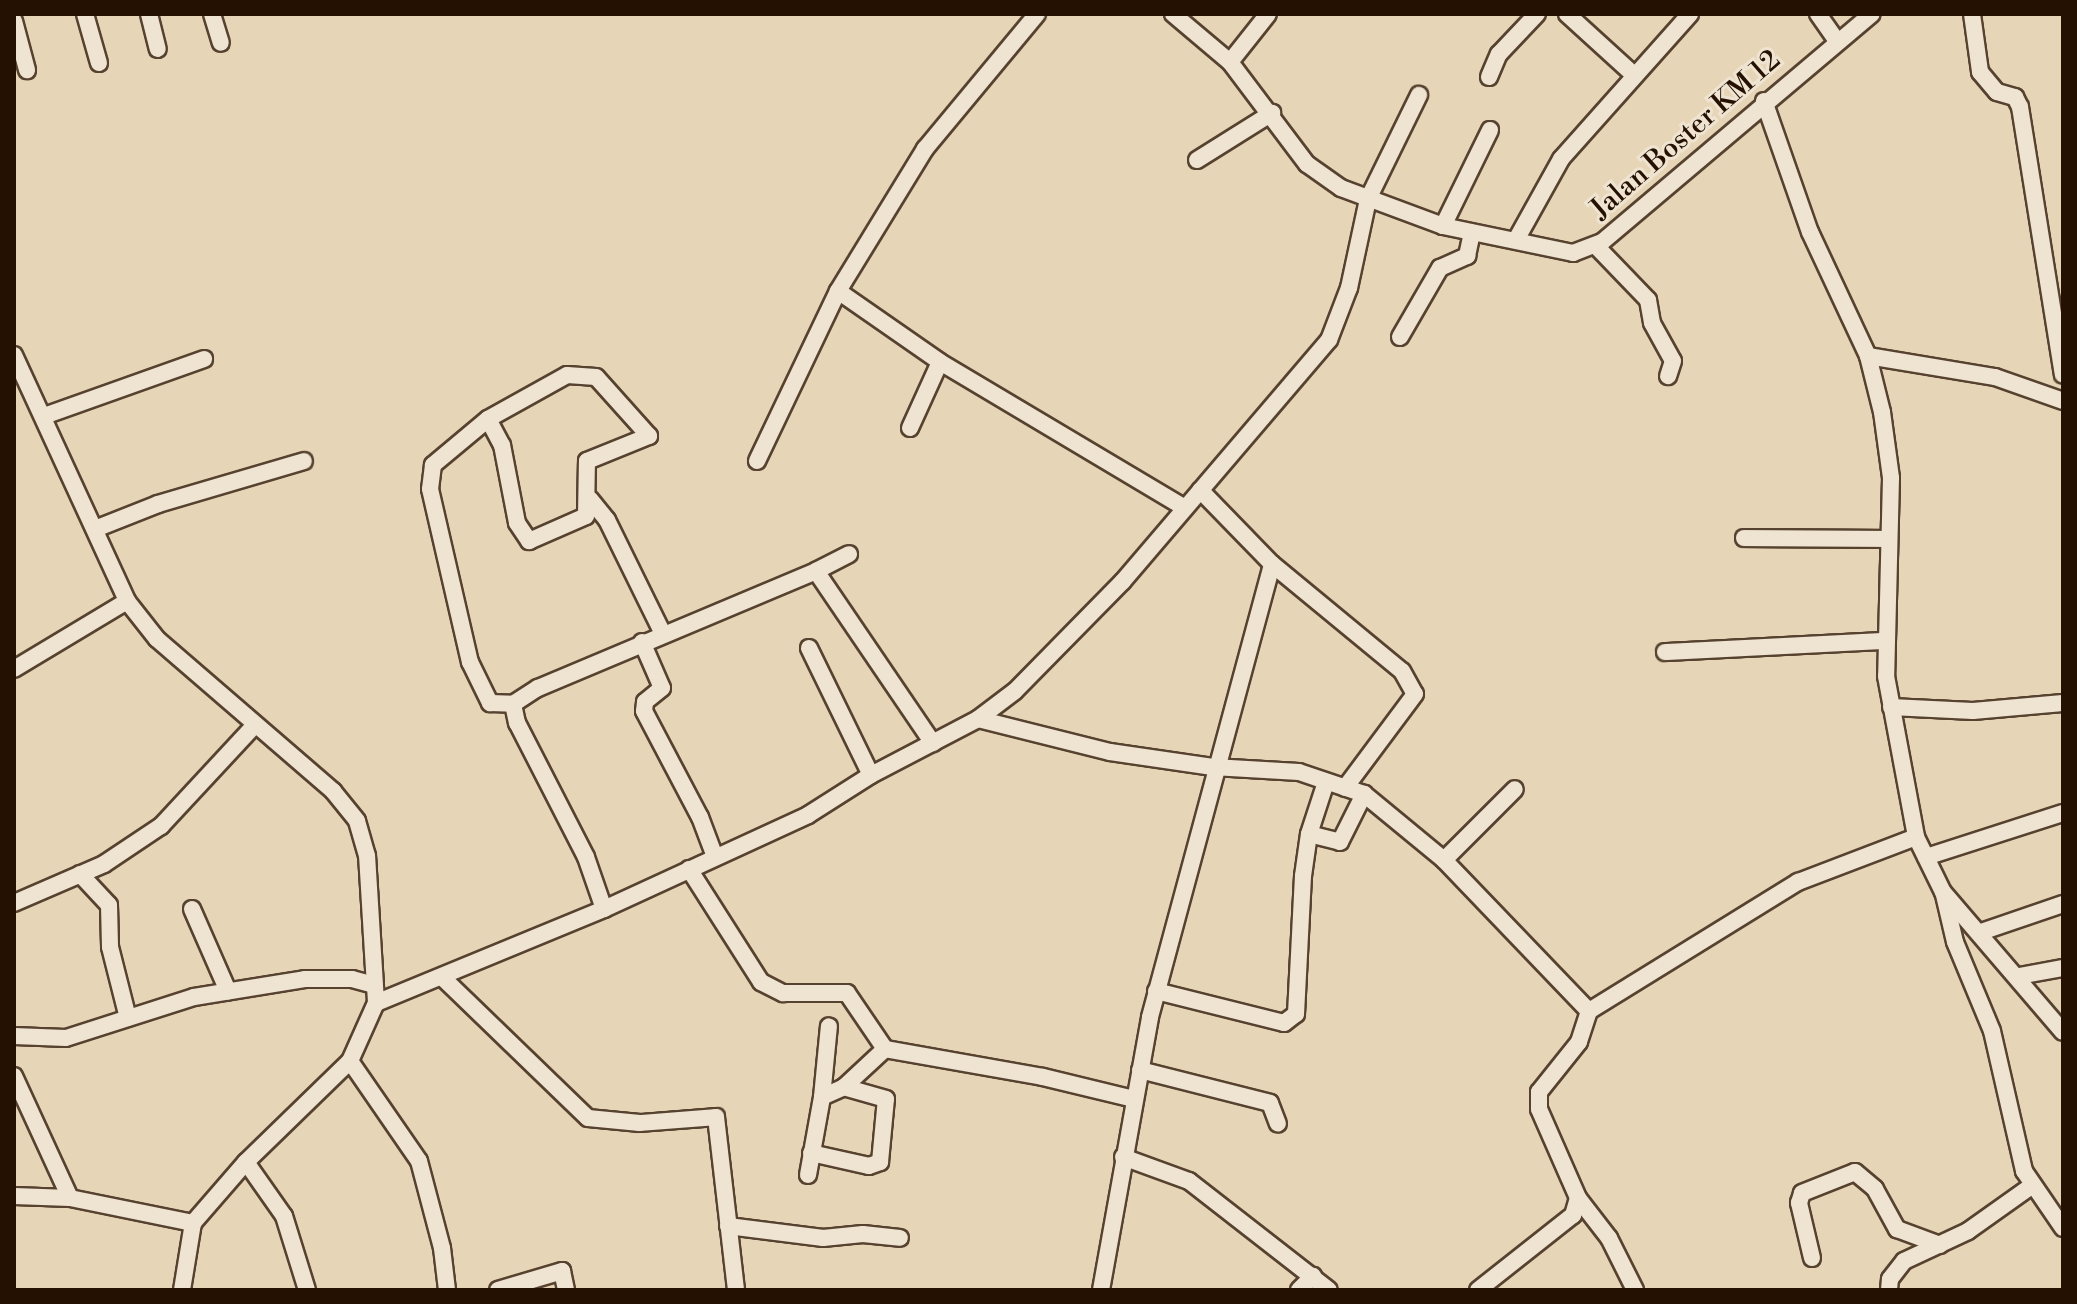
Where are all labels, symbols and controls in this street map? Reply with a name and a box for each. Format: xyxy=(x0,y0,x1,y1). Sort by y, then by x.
street label: Jalan Boster KM 12 xyxy=(1584,44,1788,226)

